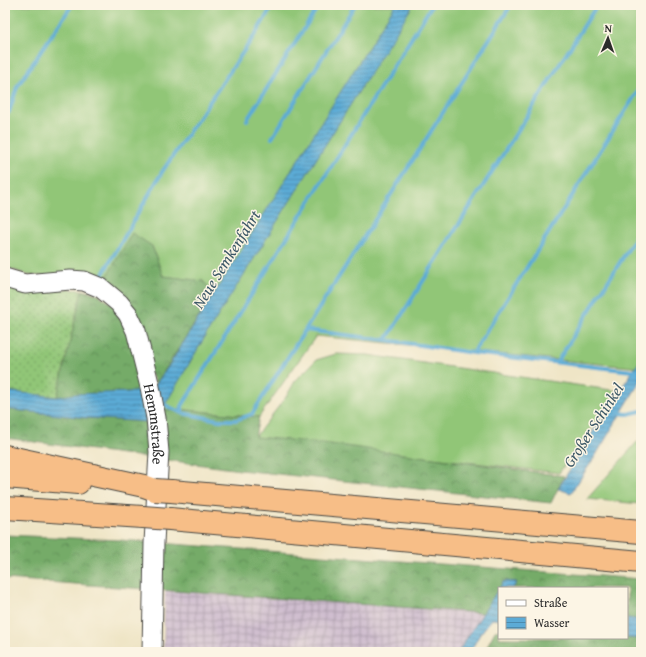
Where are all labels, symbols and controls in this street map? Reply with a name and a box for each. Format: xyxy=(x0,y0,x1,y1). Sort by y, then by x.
north arrow xyxy=(588,18,628,58)
text: N xyxy=(604,20,613,36)
water label: Neue Semkenfahrt xyxy=(186,204,266,314)
water label: Großer Schinkel xyxy=(557,378,629,472)
street label: Hemmstraße xyxy=(139,382,170,465)
legend xyxy=(498,587,628,639)
text: Straße xyxy=(534,594,568,611)
text: Wasser xyxy=(534,614,570,631)

